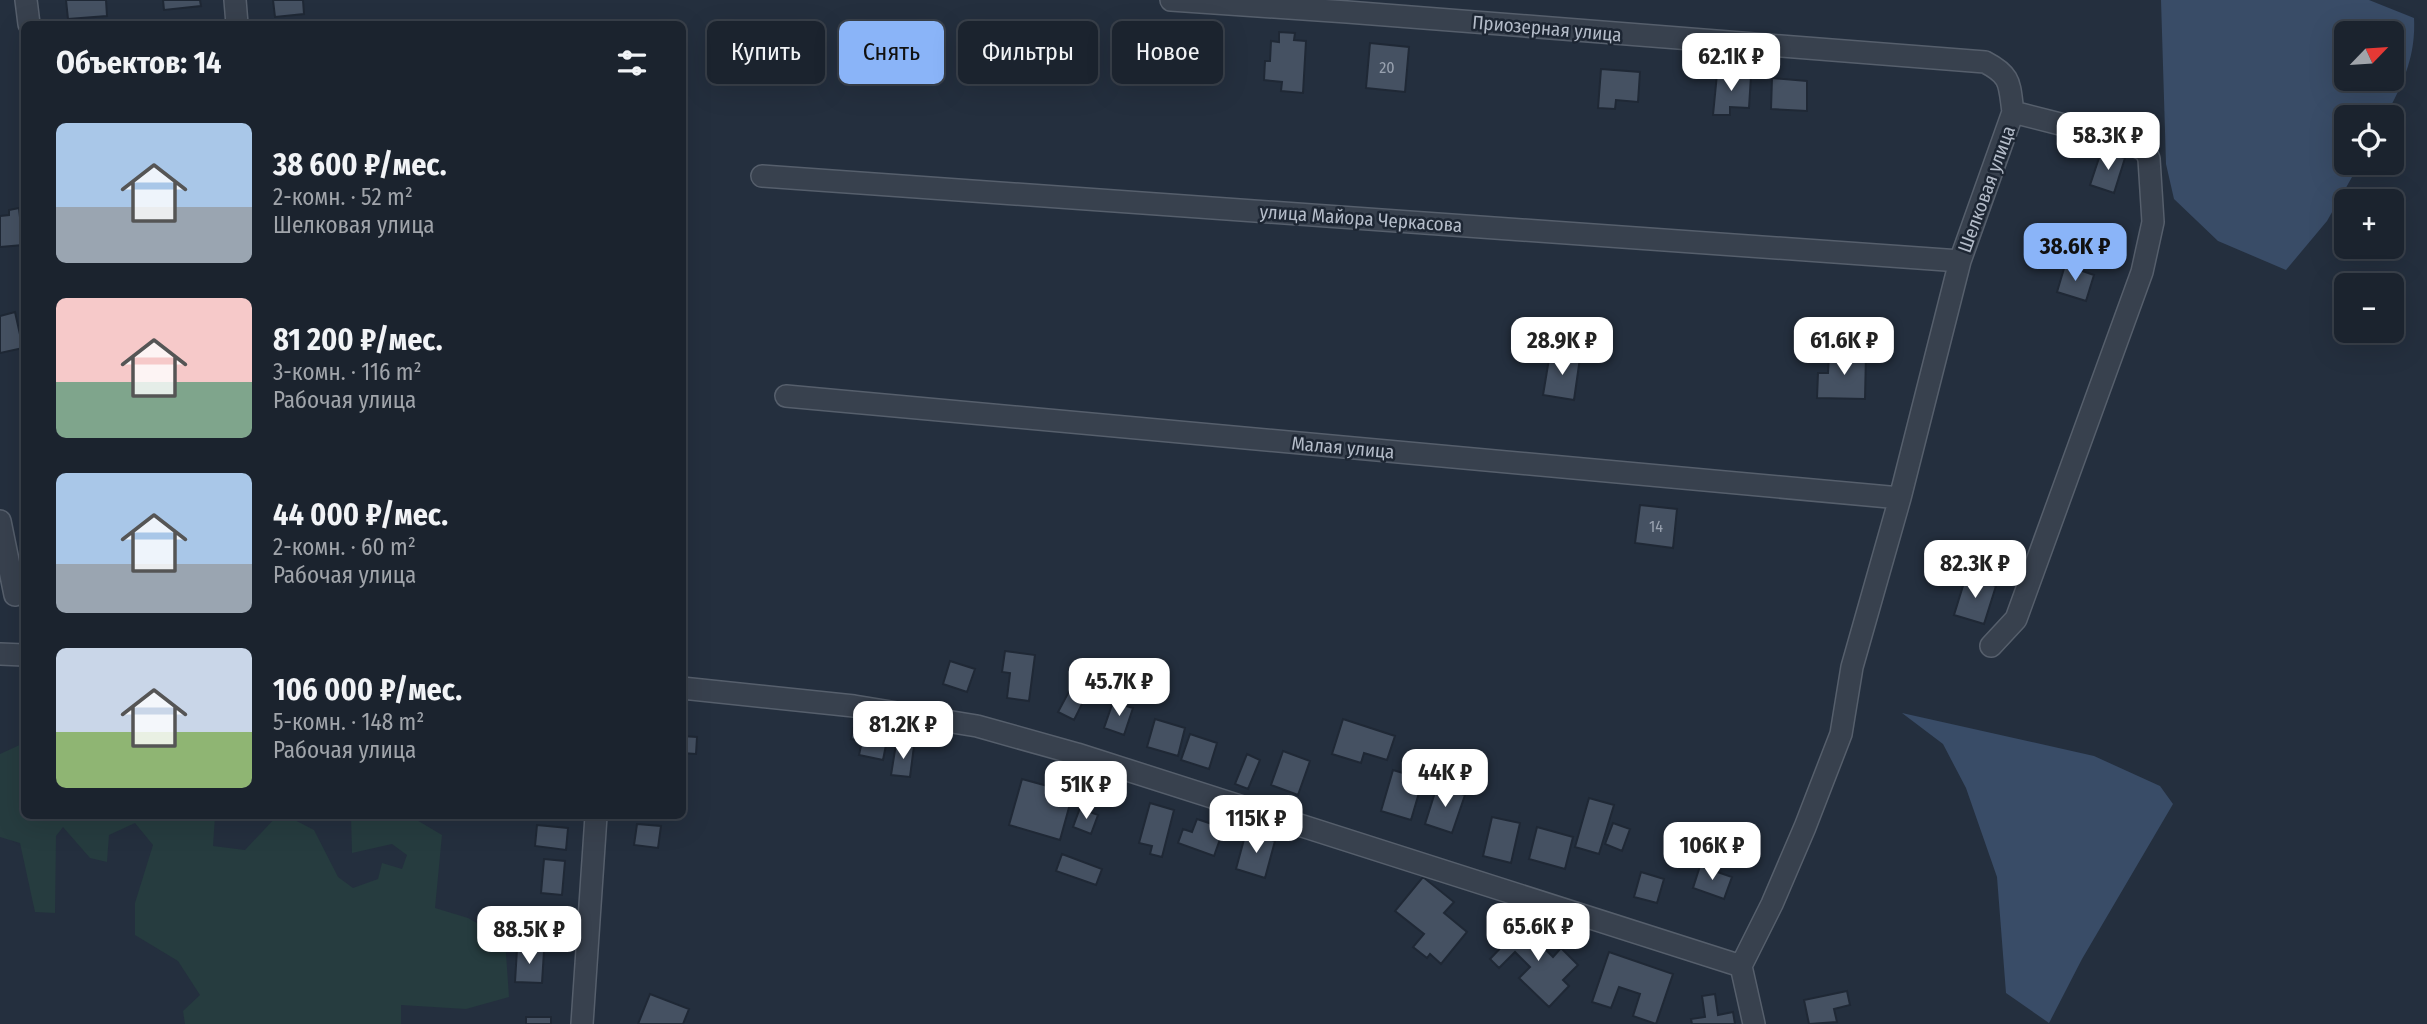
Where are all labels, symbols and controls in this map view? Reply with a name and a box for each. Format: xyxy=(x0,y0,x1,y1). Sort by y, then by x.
street label: Приозерная улица xyxy=(1471,11,1623,46)
chip: Купить xyxy=(707,21,825,84)
chip: Снять xyxy=(839,21,944,84)
chip: Фильтры xyxy=(958,21,1098,84)
chip: Новое xyxy=(1112,21,1223,84)
north arrow xyxy=(2334,21,2404,91)
map controls xyxy=(2334,21,2404,343)
pin: 62.1K ₽ xyxy=(1666,34,1796,93)
text: 62.1K ₽ xyxy=(1698,42,1764,70)
icon: filters xyxy=(613,44,651,82)
text: Объектов: 14 xyxy=(56,45,222,81)
house number: 20 xyxy=(1379,58,1395,77)
button: locate xyxy=(2334,105,2404,175)
pin: 58.3K ₽ xyxy=(2043,113,2173,172)
text: 58.3K ₽ xyxy=(2073,121,2143,149)
street label: Шелковая улица xyxy=(1953,123,2020,256)
text: 38 600 ₽/мес. xyxy=(273,147,447,183)
icon: home xyxy=(112,151,196,235)
text: 2-комн. · 52 m² xyxy=(273,183,413,211)
button: + xyxy=(2334,189,2404,259)
street label: улица Майора Черкасова xyxy=(1259,200,1463,237)
text: Шелковая улица xyxy=(273,211,435,239)
pin: 38.6K ₽ xyxy=(2010,224,2140,283)
text: 38.6K ₽ xyxy=(2040,232,2110,260)
button: − xyxy=(2334,273,2404,343)
pin: 28.9K ₽ xyxy=(1497,318,1627,377)
pin: 61.6K ₽ xyxy=(1779,318,1909,377)
text: 81 200 ₽/мес. xyxy=(273,322,443,358)
icon: home xyxy=(112,326,196,410)
text: 28.9K ₽ xyxy=(1527,326,1597,354)
text: 61.6K ₽ xyxy=(1810,326,1878,354)
text: 3-комн. · 116 m² xyxy=(273,358,422,386)
text: Рабочая улица xyxy=(273,386,416,414)
street label: Малая улица xyxy=(1290,432,1395,463)
text: 44 000 ₽/мес. xyxy=(273,497,448,533)
icon: home xyxy=(112,501,196,585)
house number: 14 xyxy=(1649,517,1663,536)
text: 2-комн. · 60 m² xyxy=(273,533,416,561)
pin: 82.3K ₽ xyxy=(1910,540,2040,600)
text: 82.3K ₽ xyxy=(1940,549,2010,577)
text: Рабочая улица xyxy=(273,561,416,589)
pin: 45.7K ₽ xyxy=(1054,658,1184,718)
text: 45.7K ₽ xyxy=(1085,667,1153,695)
text: 106 000 ₽/мес. xyxy=(273,672,462,708)
icon: home xyxy=(112,676,196,760)
pin: 81.2K ₽ xyxy=(838,702,968,761)
text: 5-комн. · 148 m² xyxy=(273,708,424,736)
text: 81.2K ₽ xyxy=(869,710,937,738)
text: Рабочая улица xyxy=(273,736,416,764)
pin: 44K ₽ xyxy=(1396,750,1494,809)
text: 44K ₽ xyxy=(1418,758,1472,786)
pin: 51K ₽ xyxy=(1037,762,1135,821)
text: 51K ₽ xyxy=(1061,770,1111,798)
pin: 115K ₽ xyxy=(1199,796,1313,855)
text: 115K ₽ xyxy=(1226,804,1286,832)
pin: 106K ₽ xyxy=(1655,822,1769,882)
text: 106K ₽ xyxy=(1680,831,1744,859)
pin: 65.6K ₽ xyxy=(1473,904,1603,963)
pin: 88.5K ₽ xyxy=(464,906,594,966)
text: 65.6K ₽ xyxy=(1503,912,1573,940)
text: 88.5K ₽ xyxy=(493,915,565,943)

